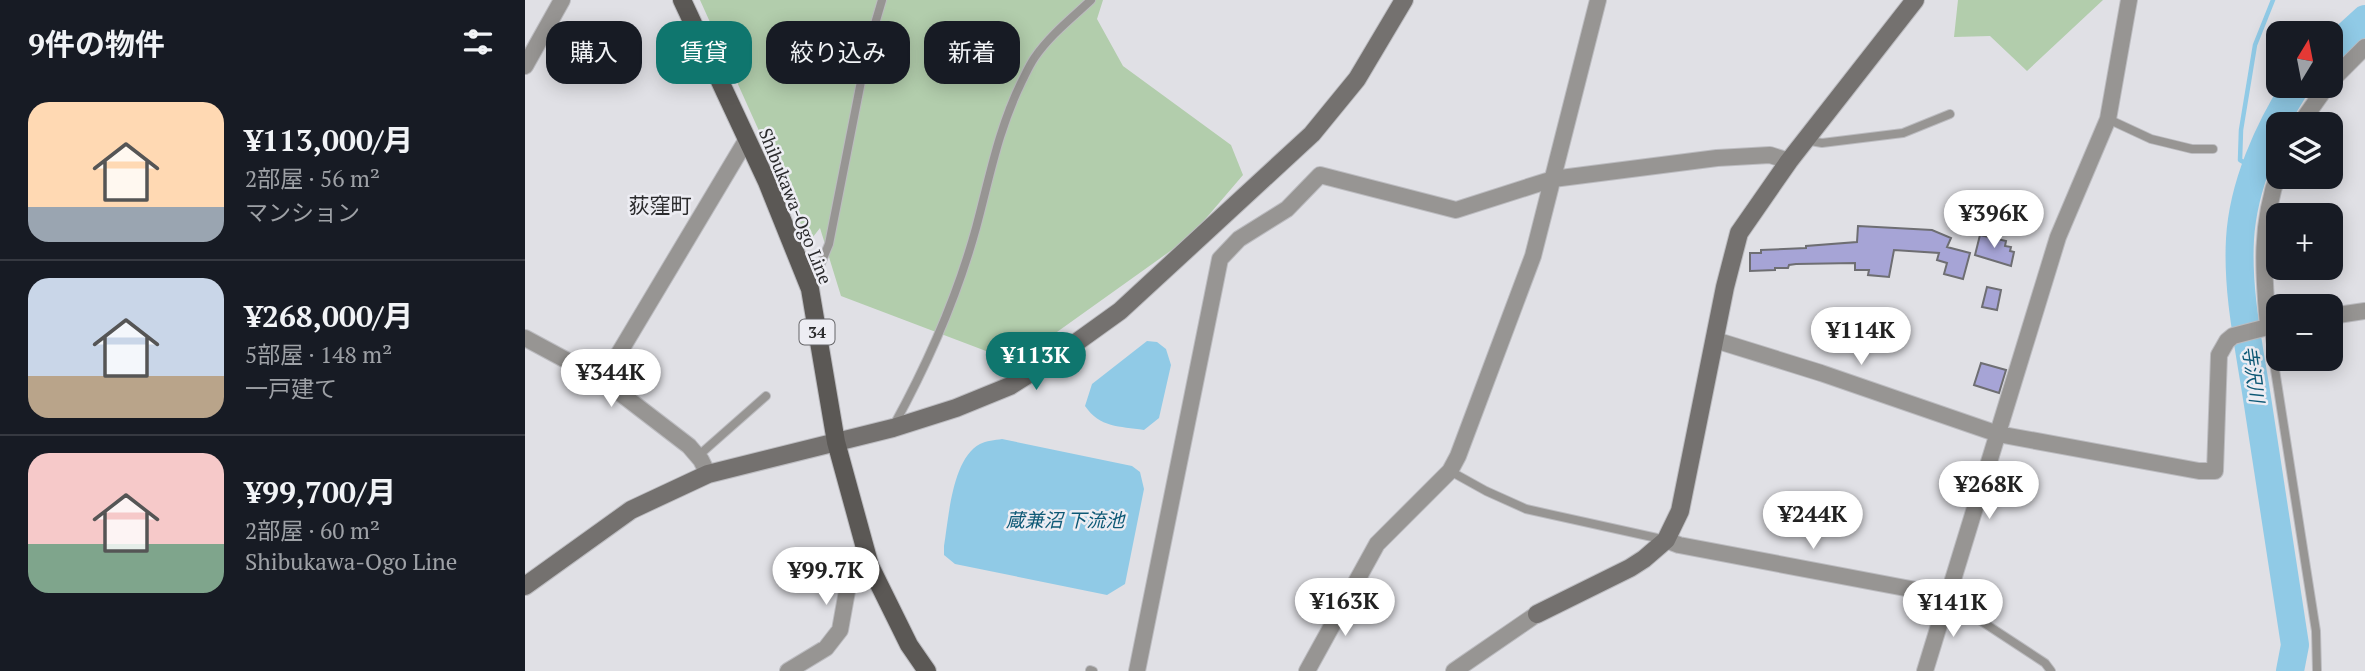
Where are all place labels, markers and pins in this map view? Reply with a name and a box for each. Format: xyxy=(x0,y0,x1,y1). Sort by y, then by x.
pin: ¥396K xyxy=(1945,190,2043,250)
pin: ¥114K xyxy=(1812,308,1910,367)
pin: ¥113K xyxy=(987,332,1085,392)
pin: ¥344K xyxy=(562,350,660,409)
pin: ¥268K xyxy=(1940,462,2038,521)
pin: ¥244K xyxy=(1764,491,1862,551)
pin: ¥99.7K xyxy=(769,548,883,607)
pin: ¥163K xyxy=(1296,578,1394,638)
pin: ¥141K xyxy=(1904,580,2002,639)

